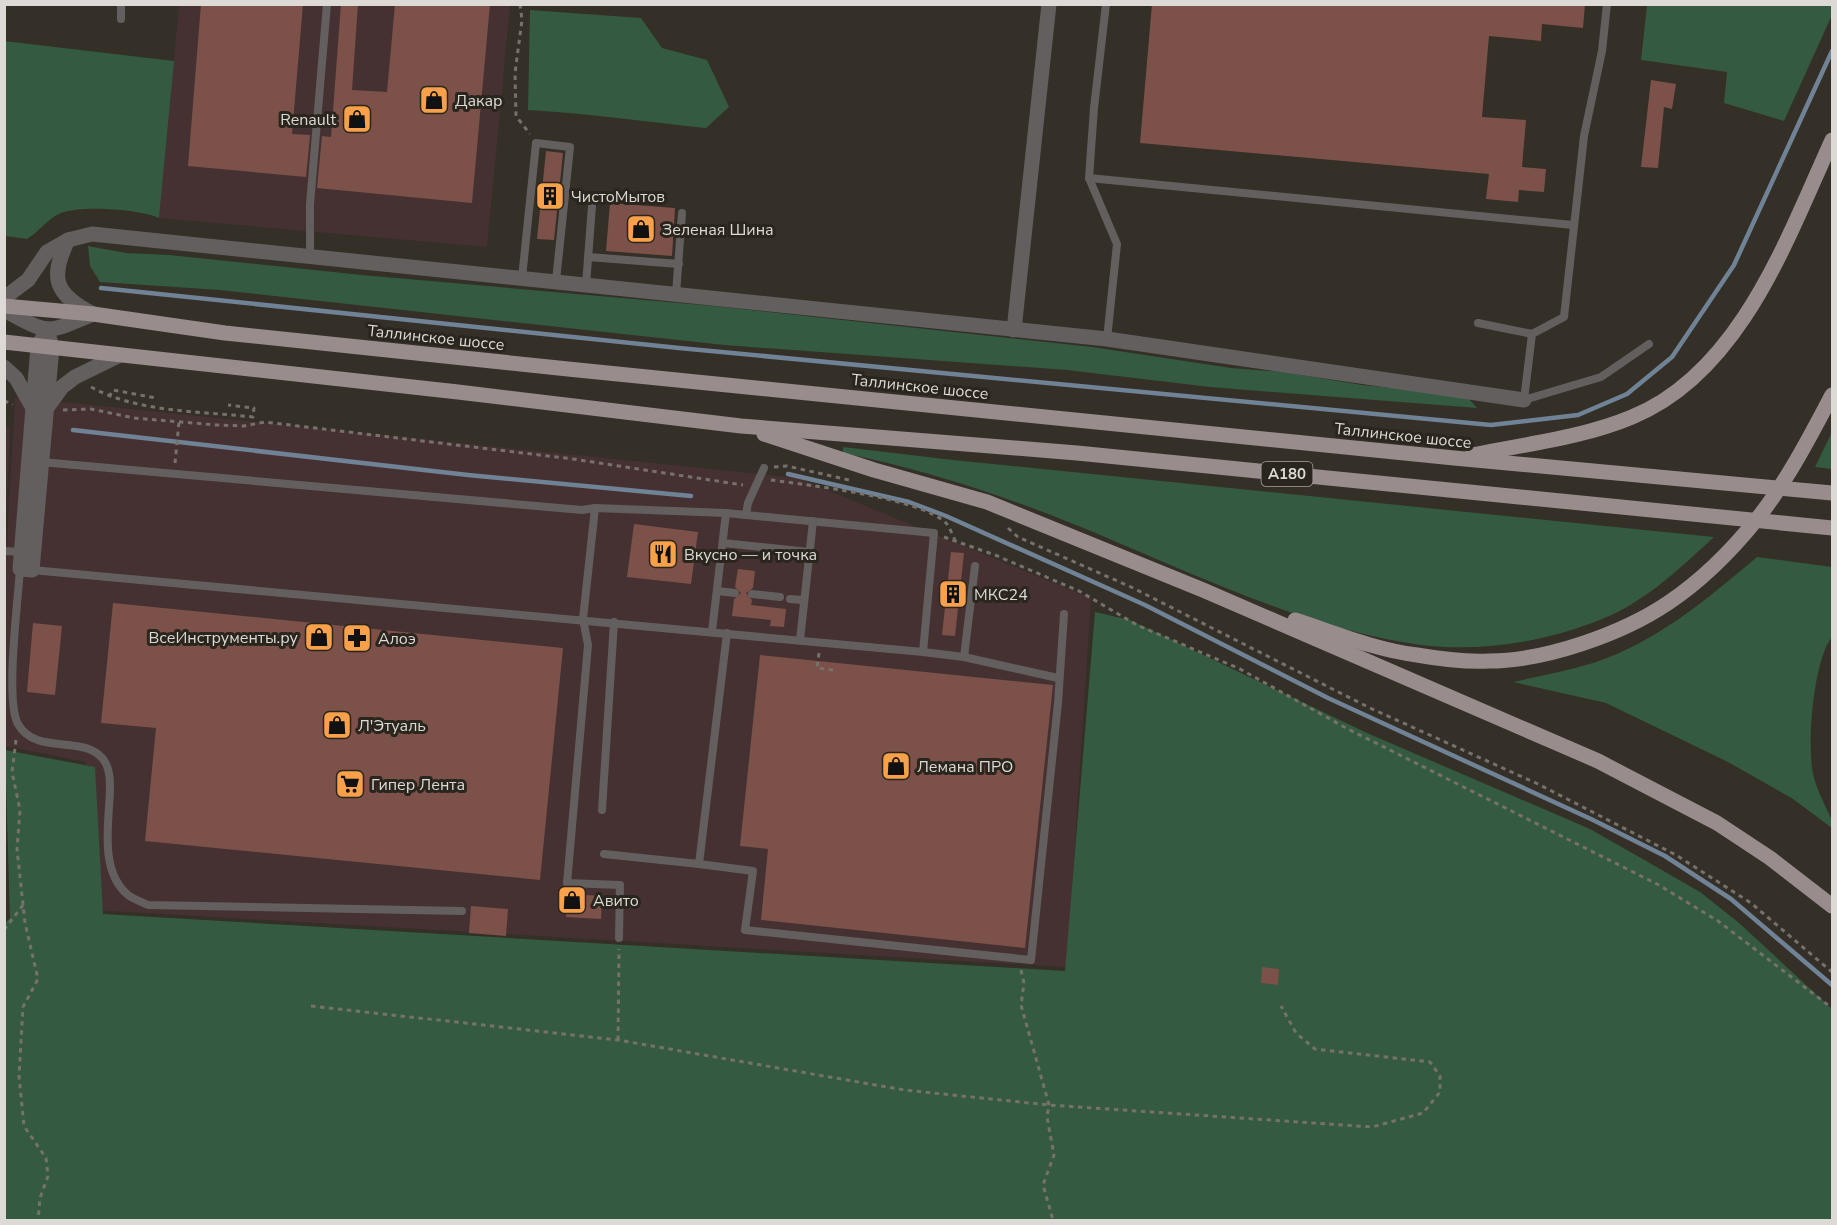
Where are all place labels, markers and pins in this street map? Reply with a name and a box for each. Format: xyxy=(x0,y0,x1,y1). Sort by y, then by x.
shop icon: Дакар xyxy=(418,84,450,116)
place label: Дакар xyxy=(455,90,503,112)
shop icon: Renault xyxy=(341,103,373,135)
place label: Renault xyxy=(280,109,336,131)
building icon: ЧистоМытов xyxy=(534,180,566,212)
place label: ЧистоМытов xyxy=(571,186,665,208)
shop icon: Зеленая Шина xyxy=(625,213,657,245)
place label: Зеленая Шина xyxy=(662,219,774,241)
restaurant icon: Вкусно — и точка xyxy=(647,538,679,570)
place label: Вкусно — и точка xyxy=(684,544,817,566)
building icon: МКС24 xyxy=(937,578,969,610)
place label: МКС24 xyxy=(974,584,1028,606)
shop icon: ВсеИнструменты.ру xyxy=(303,621,335,653)
pharmacy icon: Алоэ xyxy=(341,622,373,654)
place label: ВсеИнструменты.ру xyxy=(148,627,299,649)
place label: Алоэ xyxy=(378,628,416,650)
shop icon: Л'Этуаль xyxy=(321,709,353,741)
place label: Л'Этуаль xyxy=(358,715,426,737)
shop icon: Лемана ПРО xyxy=(880,750,912,782)
place label: Лемана ПРО xyxy=(917,756,1013,778)
supermarket icon: Гипер Лента xyxy=(334,768,366,800)
place label: Гипер Лента xyxy=(371,774,465,796)
shop icon: Авито xyxy=(556,884,588,916)
place label: Авито xyxy=(593,890,639,912)

